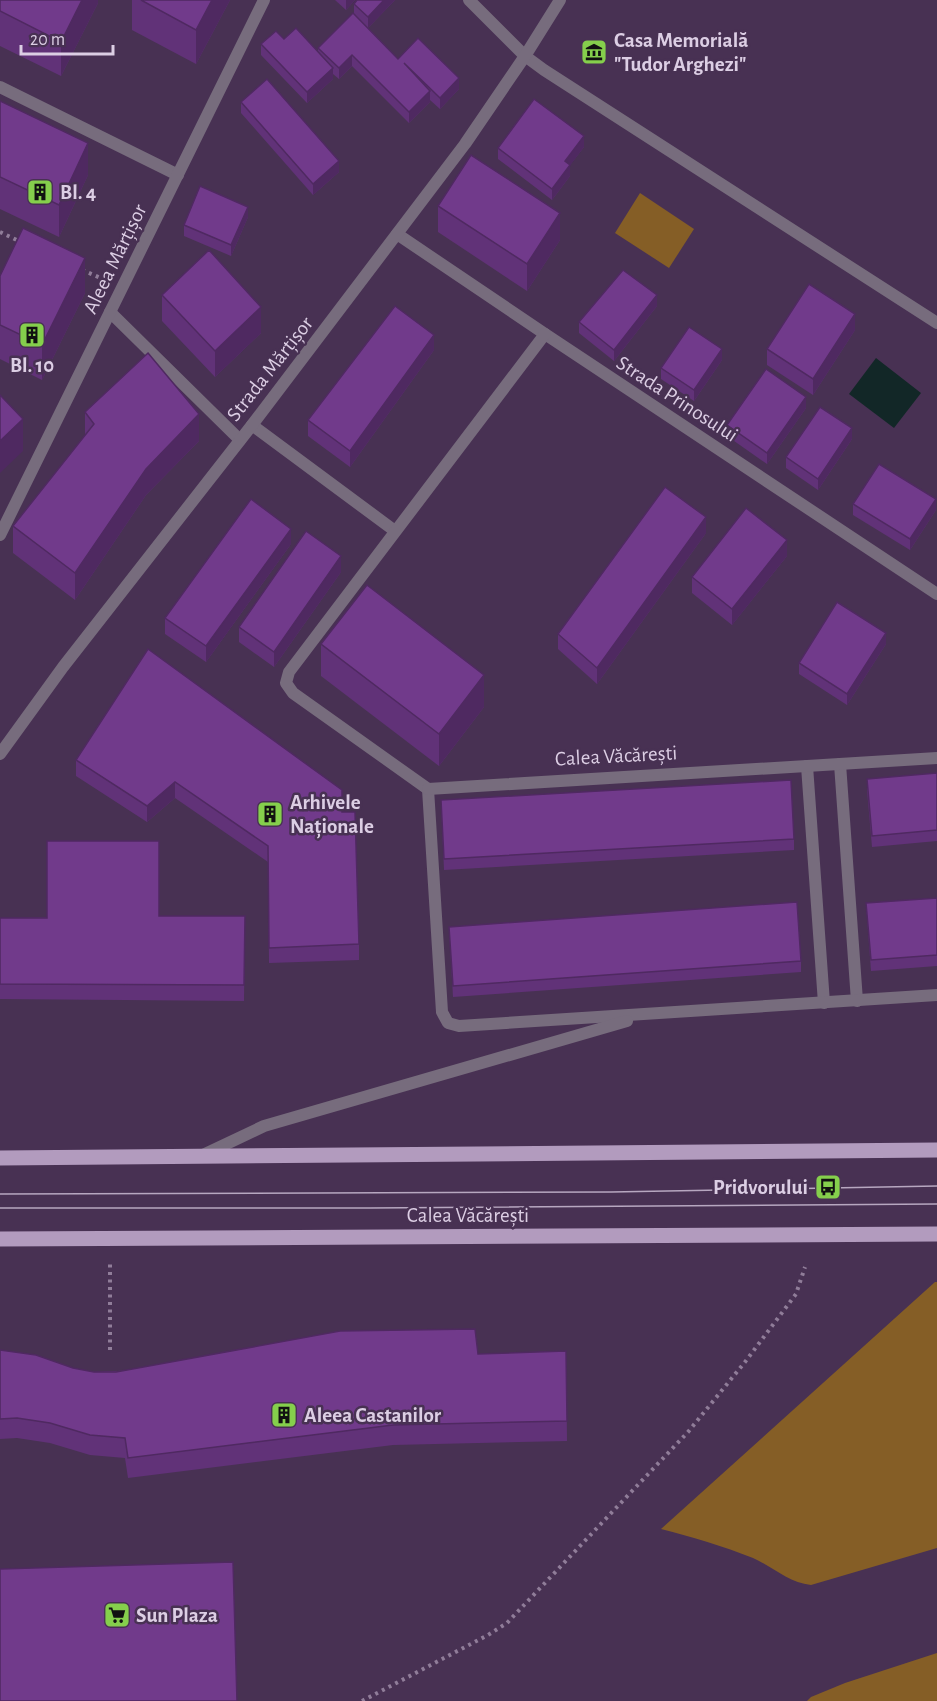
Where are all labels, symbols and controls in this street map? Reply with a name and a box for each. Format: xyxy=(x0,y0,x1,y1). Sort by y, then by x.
scale bar xyxy=(21,18,112,56)
place label: Casa Memorială "Tudor Arghezi" xyxy=(614,30,748,75)
text: 20 m xyxy=(30,31,65,49)
museum icon: Casa Memorială "Tudor Arghezi" xyxy=(579,37,609,67)
building icon: Bl. 4 xyxy=(25,177,55,207)
place label: Bl. 4 xyxy=(60,182,96,203)
street label: Aleea Mărțișor xyxy=(79,201,152,318)
street label: Strada Mărțișor xyxy=(223,313,319,426)
building icon: Bl. 10 xyxy=(17,320,47,350)
street label: Strada Prinosului xyxy=(613,352,741,446)
place label: Bl. 10 xyxy=(10,355,54,376)
street label: Calea Văcărești xyxy=(554,742,678,772)
place label: Arhivele Naționale xyxy=(290,792,374,839)
building icon: Arhivele Naționale xyxy=(255,799,285,829)
bus stop icon: Pridvorului xyxy=(813,1172,843,1202)
place label: Pridvorului xyxy=(713,1177,808,1198)
street label: Calea Văcărești xyxy=(407,1205,529,1228)
building icon: Aleea Castanilor xyxy=(269,1400,299,1430)
place label: Aleea Castanilor xyxy=(304,1405,442,1426)
supermarket icon: Sun Plaza xyxy=(102,1600,132,1630)
place label: Sun Plaza xyxy=(136,1605,218,1626)

